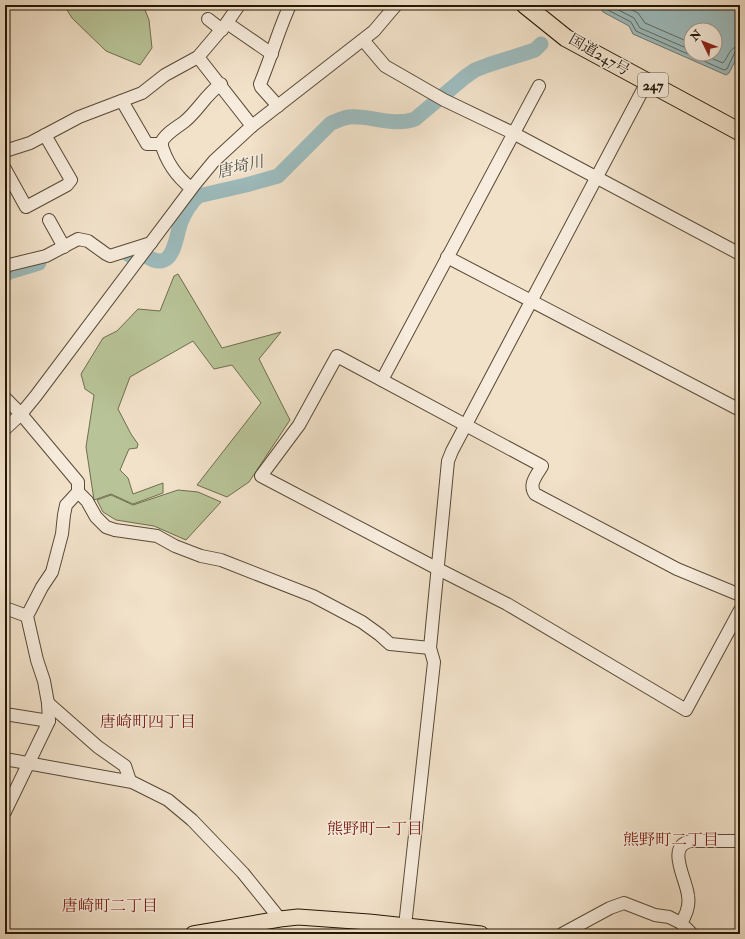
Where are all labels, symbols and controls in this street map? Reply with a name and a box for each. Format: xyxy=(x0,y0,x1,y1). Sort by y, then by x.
north arrow xyxy=(683,22,723,62)
text: N xyxy=(687,27,705,44)
street label: 国道247号 xyxy=(565,30,633,80)
road number: 247 xyxy=(638,73,668,97)
water label: 唐埼川 xyxy=(214,151,268,183)
district label: 唐崎町四丁目 xyxy=(100,712,196,732)
district label: 熊野町一丁目 xyxy=(327,819,423,839)
district label: 熊野町二丁目 xyxy=(623,830,719,850)
district label: 唐崎町二丁目 xyxy=(62,896,158,916)

